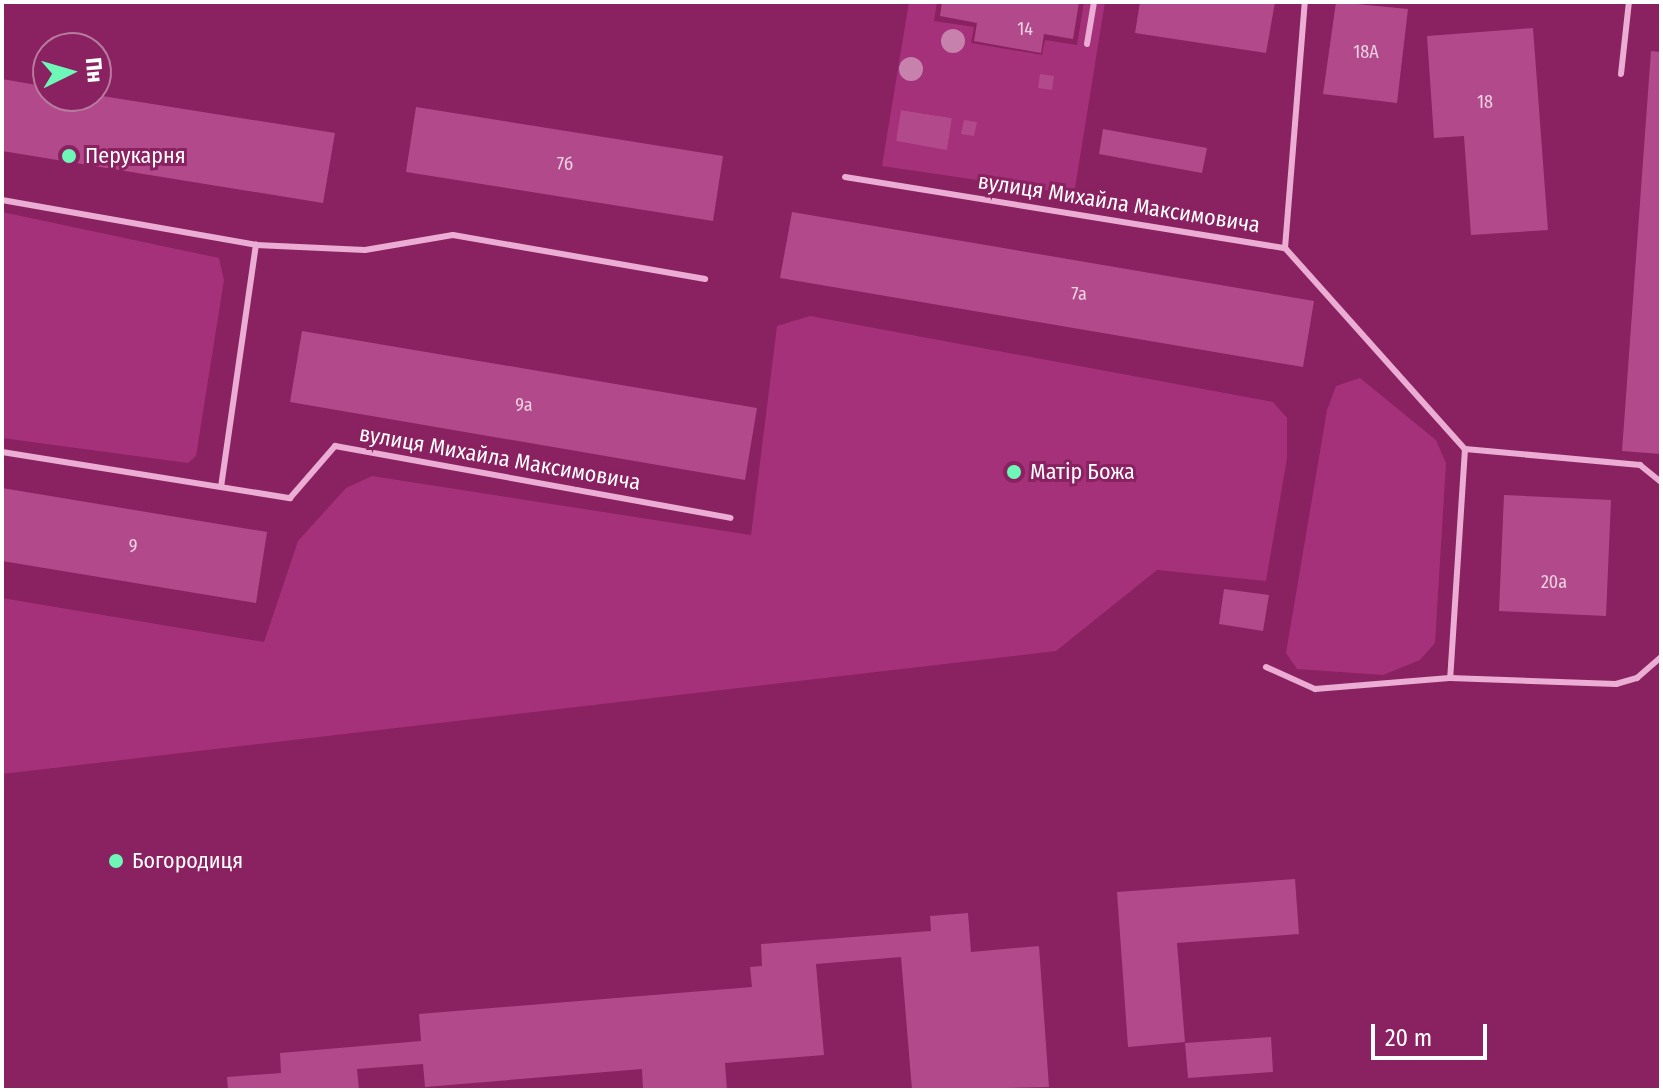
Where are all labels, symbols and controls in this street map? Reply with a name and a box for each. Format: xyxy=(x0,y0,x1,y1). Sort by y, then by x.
house number: 14 xyxy=(1017,18,1033,40)
north arrow xyxy=(32,32,112,112)
house number: 18А xyxy=(1353,41,1379,63)
text: Пн xyxy=(80,56,109,84)
house number: 18 xyxy=(1477,91,1493,113)
place label: Перукарня xyxy=(85,143,186,169)
marker: Перукарня xyxy=(60,147,78,165)
house number: 7б xyxy=(557,153,573,175)
street label: вулиця Михайла Максимовича xyxy=(976,168,1262,238)
house number: 7а xyxy=(1071,283,1087,305)
house number: 9а xyxy=(515,394,533,416)
street label: вулиця Михайла Максимовича xyxy=(357,420,643,496)
place label: Матір Божа xyxy=(1030,459,1135,485)
marker: Матір Божа xyxy=(1005,463,1023,481)
house number: 9 xyxy=(129,535,137,557)
house number: 20а xyxy=(1541,571,1567,593)
place label: Богородиця xyxy=(132,848,243,874)
marker: Богородиця xyxy=(107,852,125,870)
scale bar xyxy=(1375,1008,1491,1058)
text: 20 m xyxy=(1385,1024,1432,1052)

